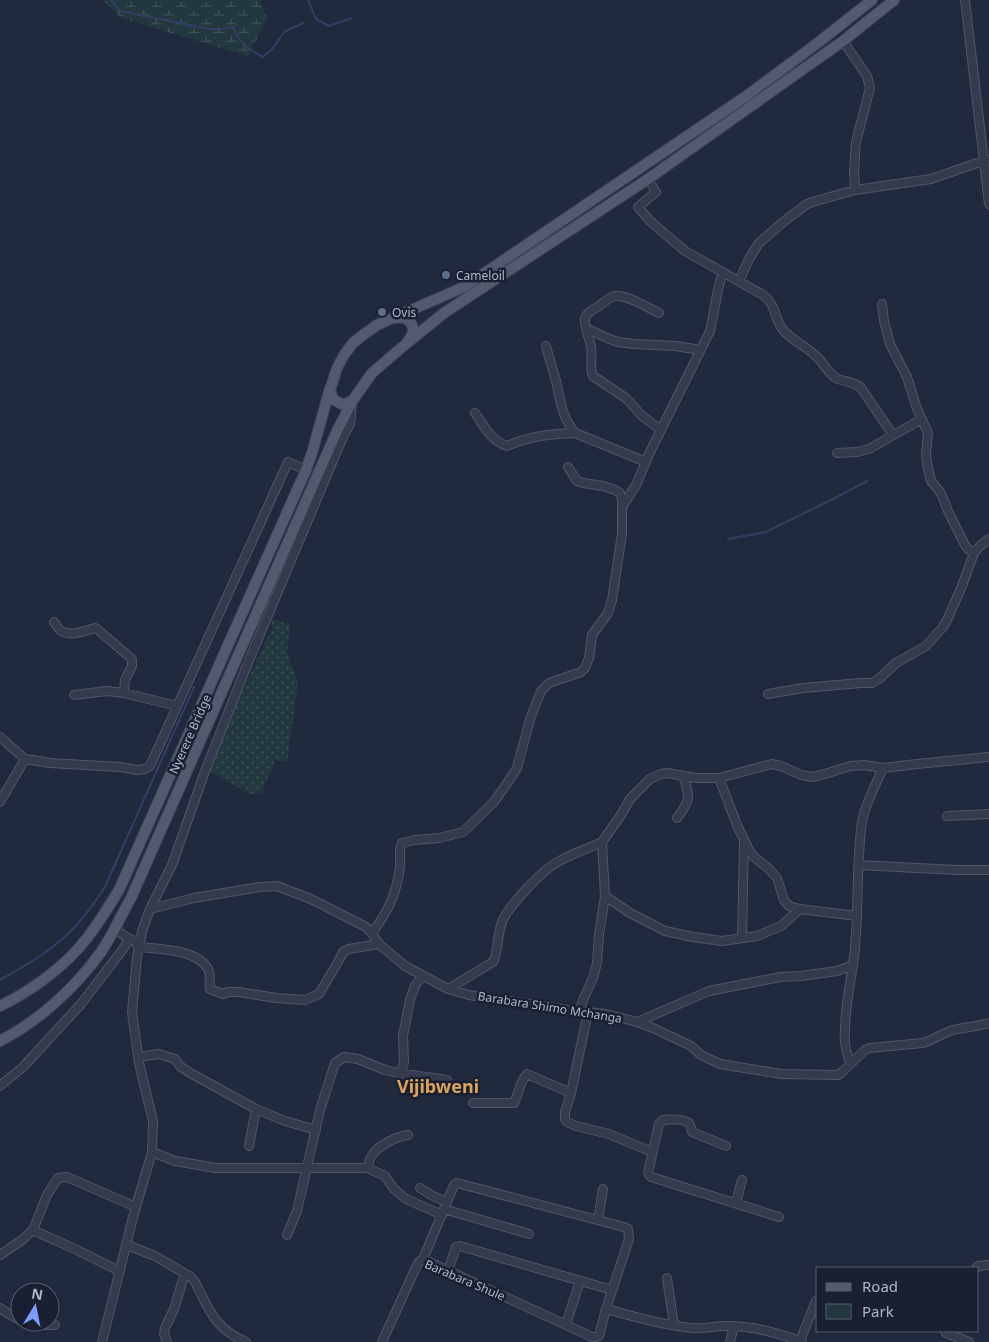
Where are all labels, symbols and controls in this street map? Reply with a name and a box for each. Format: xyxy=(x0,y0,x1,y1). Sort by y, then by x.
place label: Cameloil xyxy=(456,267,505,284)
marker: Cameloil xyxy=(440,269,452,281)
place label: Ovis xyxy=(392,304,417,321)
marker: Ovis xyxy=(376,306,388,318)
street label: Nyerere Bridge xyxy=(165,691,215,777)
street label: Barabara Shimo Mchanga xyxy=(477,987,623,1027)
district label: Vijibweni xyxy=(397,1074,479,1098)
street label: Barabara Shule xyxy=(422,1255,508,1305)
legend xyxy=(816,1267,979,1332)
text: Road xyxy=(862,1276,898,1296)
north arrow xyxy=(10,1282,60,1332)
text: N xyxy=(30,1283,45,1304)
text: Park xyxy=(862,1301,894,1321)

